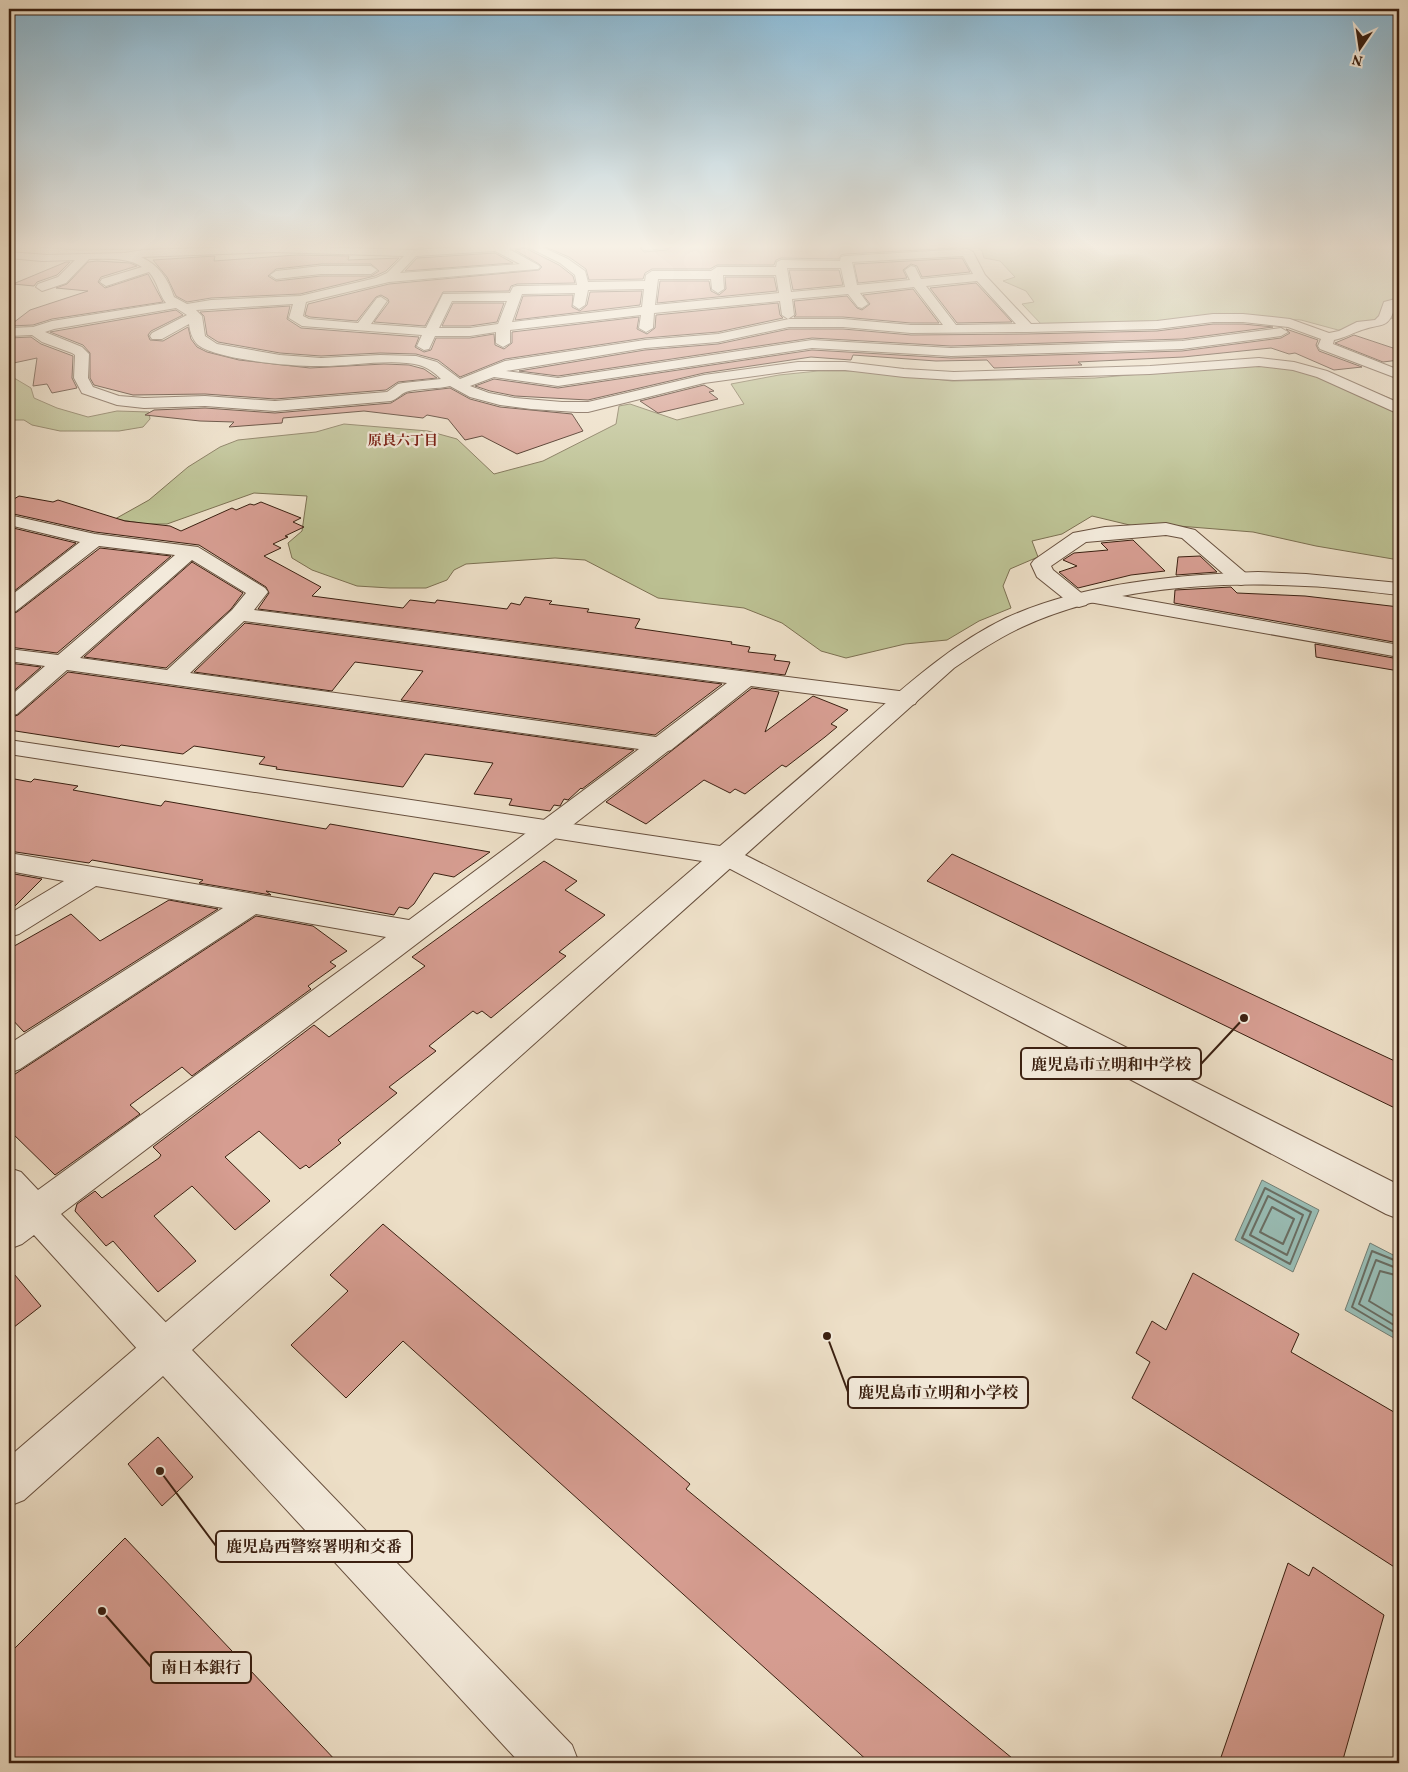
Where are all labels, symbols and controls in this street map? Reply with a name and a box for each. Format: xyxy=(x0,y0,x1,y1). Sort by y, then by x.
north arrow xyxy=(1336,22,1386,72)
text: N xyxy=(1350,49,1365,70)
district label: 原良六丁目 xyxy=(368,432,438,451)
callout: 鹿児島市立明和中学校 xyxy=(1021,1048,1201,1079)
text: 鹿児島市立明和中学校 xyxy=(1031,1055,1192,1077)
callout: 鹿児島市立明和小学校 xyxy=(848,1377,1028,1408)
text: 鹿児島市立明和小学校 xyxy=(858,1383,1019,1405)
callout: 鹿児島西警察署明和交番 xyxy=(216,1531,412,1562)
text: 鹿児島西警察署明和交番 xyxy=(226,1537,402,1559)
callout: 南日本銀行 xyxy=(151,1652,251,1683)
text: 南日本銀行 xyxy=(161,1658,241,1680)

